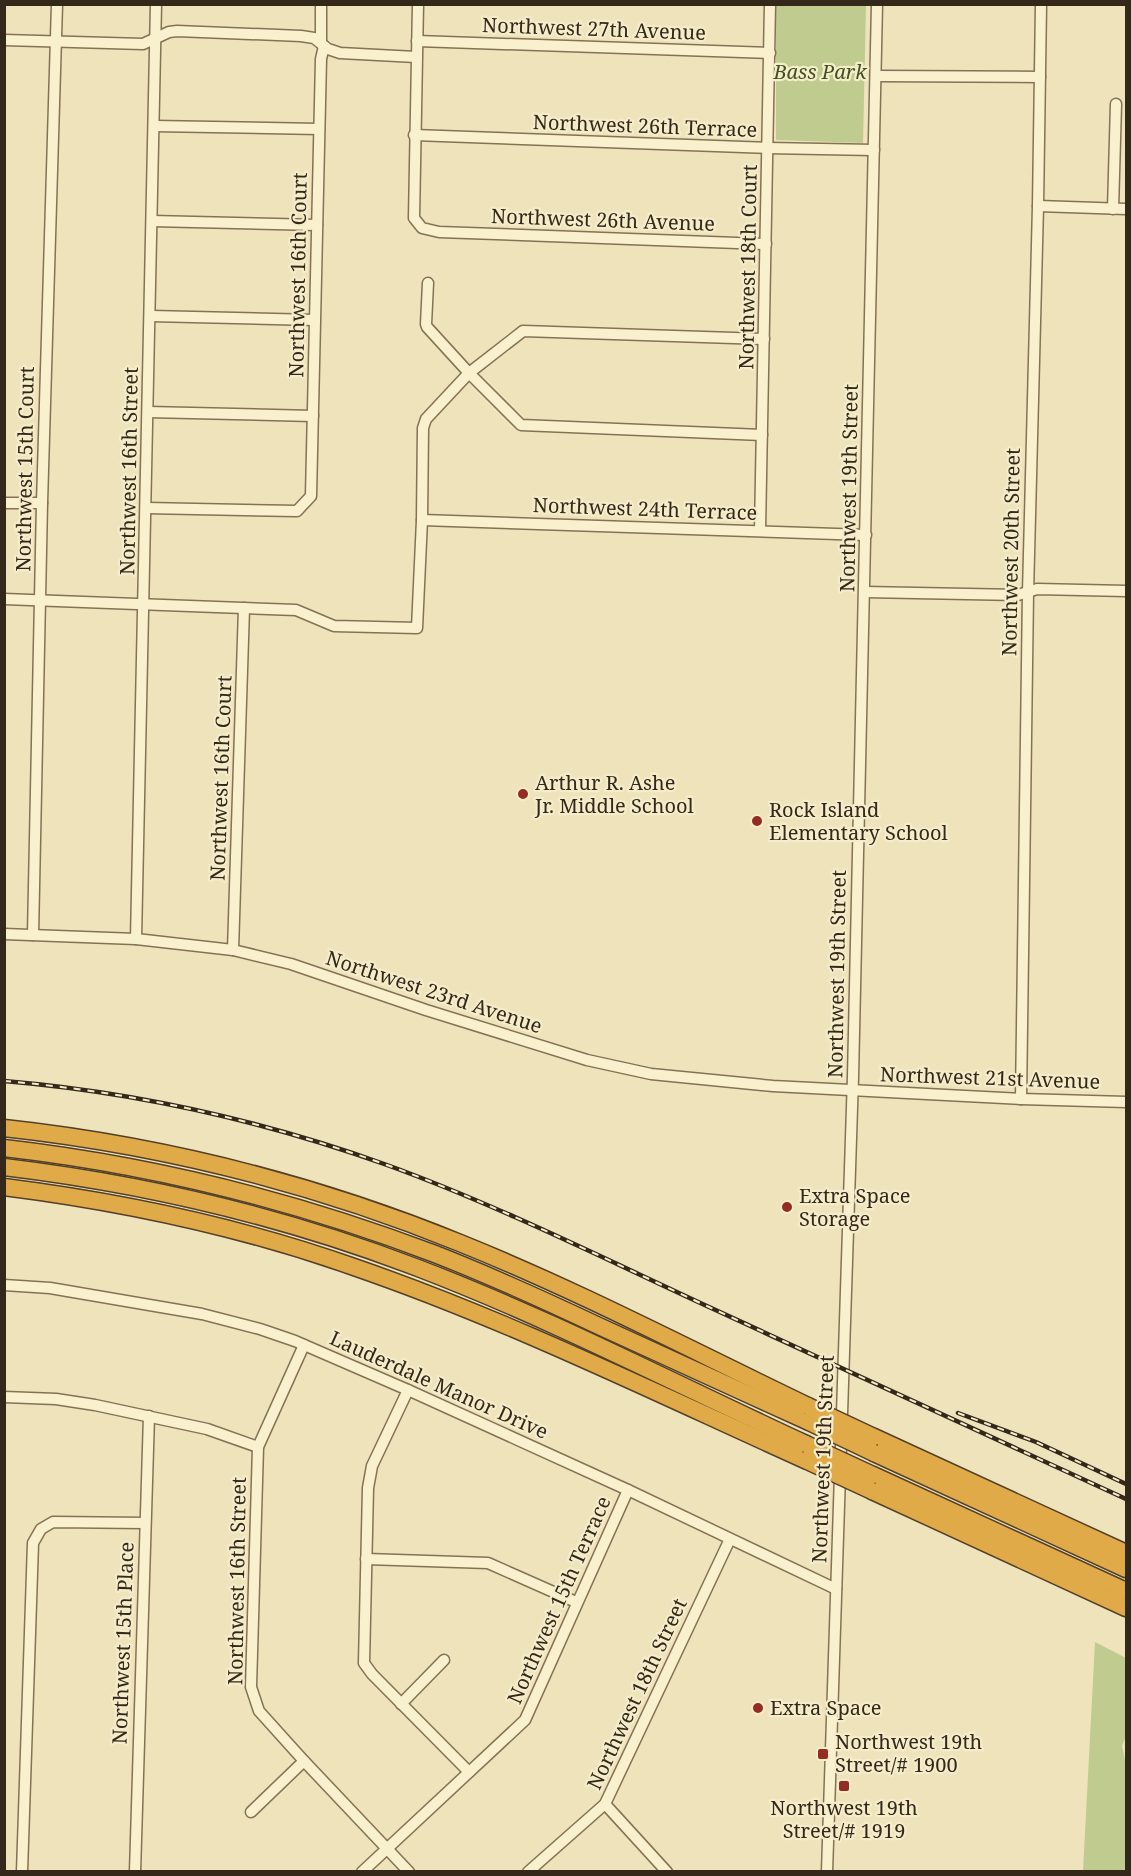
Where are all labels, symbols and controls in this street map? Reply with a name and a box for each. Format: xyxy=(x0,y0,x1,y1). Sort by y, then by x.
street label: Northwest 27th Avenue xyxy=(482,11,706,46)
park label: Bass Park xyxy=(772,58,867,85)
street label: Northwest 26th Terrace xyxy=(532,108,758,143)
street label: Northwest 18th Court xyxy=(732,164,763,370)
street label: Northwest 16th Court xyxy=(282,172,313,378)
street label: Northwest 26th Avenue xyxy=(491,202,715,237)
street label: Northwest 15th Court xyxy=(9,366,40,572)
street label: Northwest 16th Street xyxy=(113,367,144,575)
street label: Northwest 19th Street xyxy=(833,384,864,592)
street label: Northwest 20th Street xyxy=(995,448,1026,656)
street label: Northwest 24th Terrace xyxy=(532,491,758,526)
street label: Northwest 16th Court xyxy=(203,675,238,881)
place label: Arthur R. Ashe Jr. Middle School xyxy=(534,769,694,819)
marker: Arthur R. Ashe Jr. Middle School xyxy=(516,787,530,801)
place label: Rock Island Elementary School xyxy=(769,796,948,846)
marker: Rock Island Elementary School xyxy=(750,814,764,828)
street label: Northwest 19th Street xyxy=(821,870,852,1078)
street label: Northwest 23rd Avenue xyxy=(323,944,546,1039)
street label: Northwest 21st Avenue xyxy=(879,1060,1101,1095)
place label: Extra Space Storage xyxy=(799,1182,911,1232)
marker: Extra Space Storage xyxy=(780,1200,794,1214)
street label: Lauderdale Manor Drive xyxy=(326,1324,553,1445)
street label: Northwest 19th Street xyxy=(805,1354,840,1564)
street label: Northwest 16th Street xyxy=(221,1477,252,1685)
street label: Northwest 15th Terrace xyxy=(501,1492,617,1708)
street label: Northwest 15th Place xyxy=(105,1541,140,1745)
street label: Northwest 18th Street xyxy=(580,1594,693,1794)
place label: Extra Space xyxy=(770,1694,882,1721)
marker: Extra Space xyxy=(751,1701,765,1715)
place label: Northwest 19th Street/# 1900 xyxy=(835,1728,983,1778)
marker: Northwest 19th Street/# 1900 xyxy=(816,1747,830,1761)
marker: Northwest 19th Street/# 1919 xyxy=(837,1779,851,1793)
place label: Northwest 19th Street/# 1919 xyxy=(770,1794,918,1844)

